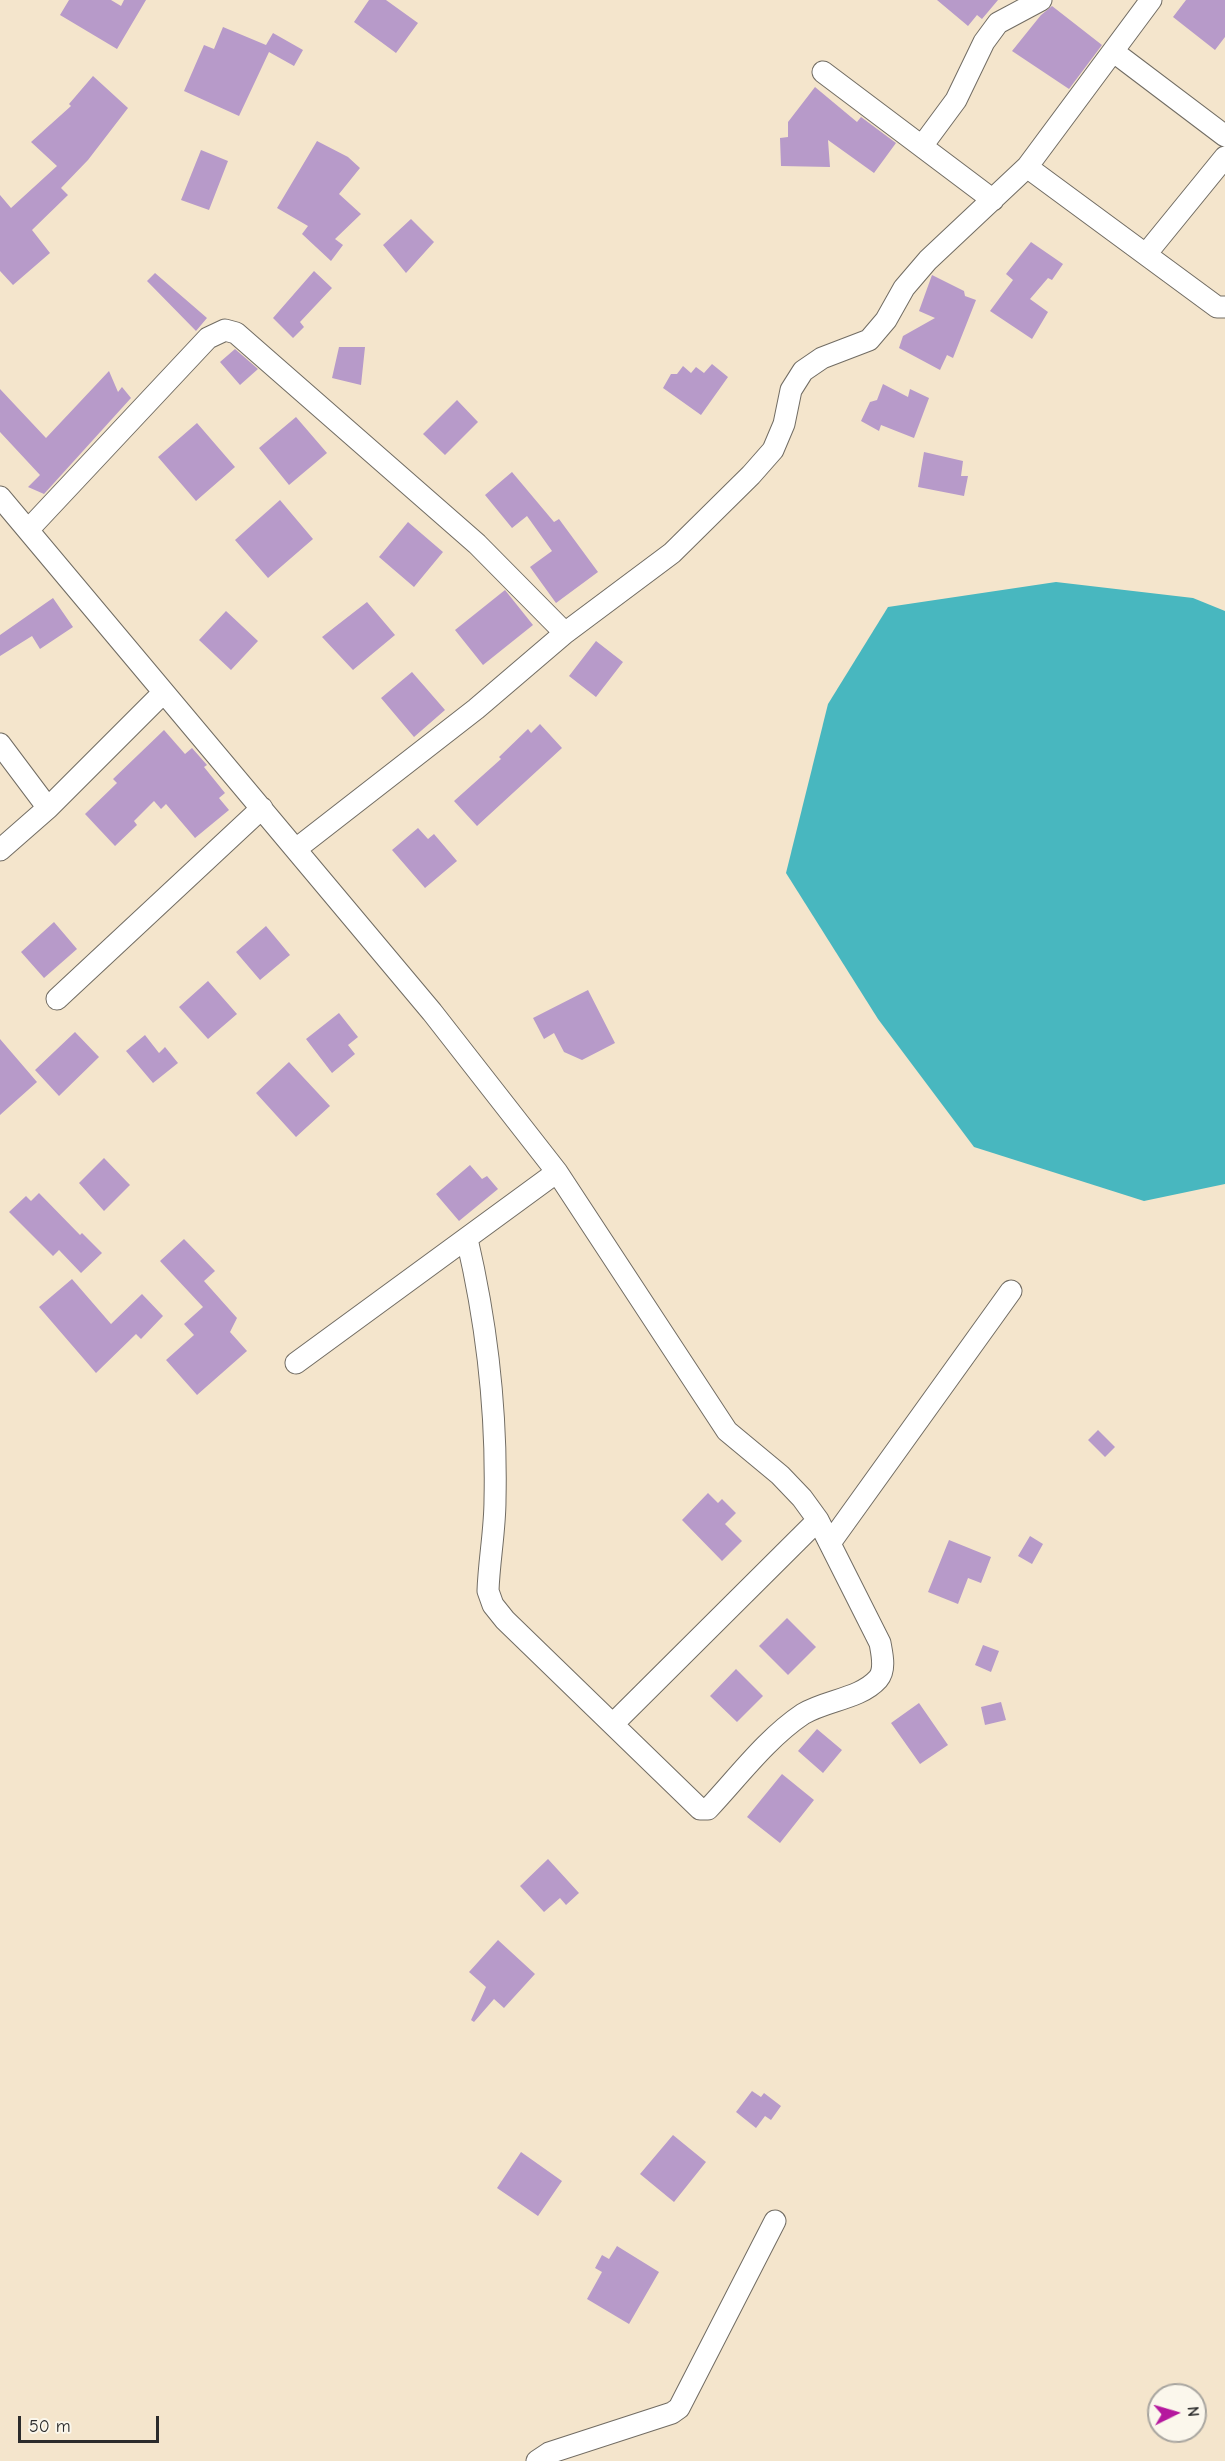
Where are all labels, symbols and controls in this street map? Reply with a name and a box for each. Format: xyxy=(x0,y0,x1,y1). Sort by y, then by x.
north arrow xyxy=(1147,2383,1207,2443)
scale bar xyxy=(21,2404,162,2442)
text: N xyxy=(1184,2406,1202,2418)
text: 50 m xyxy=(29,2416,71,2437)

